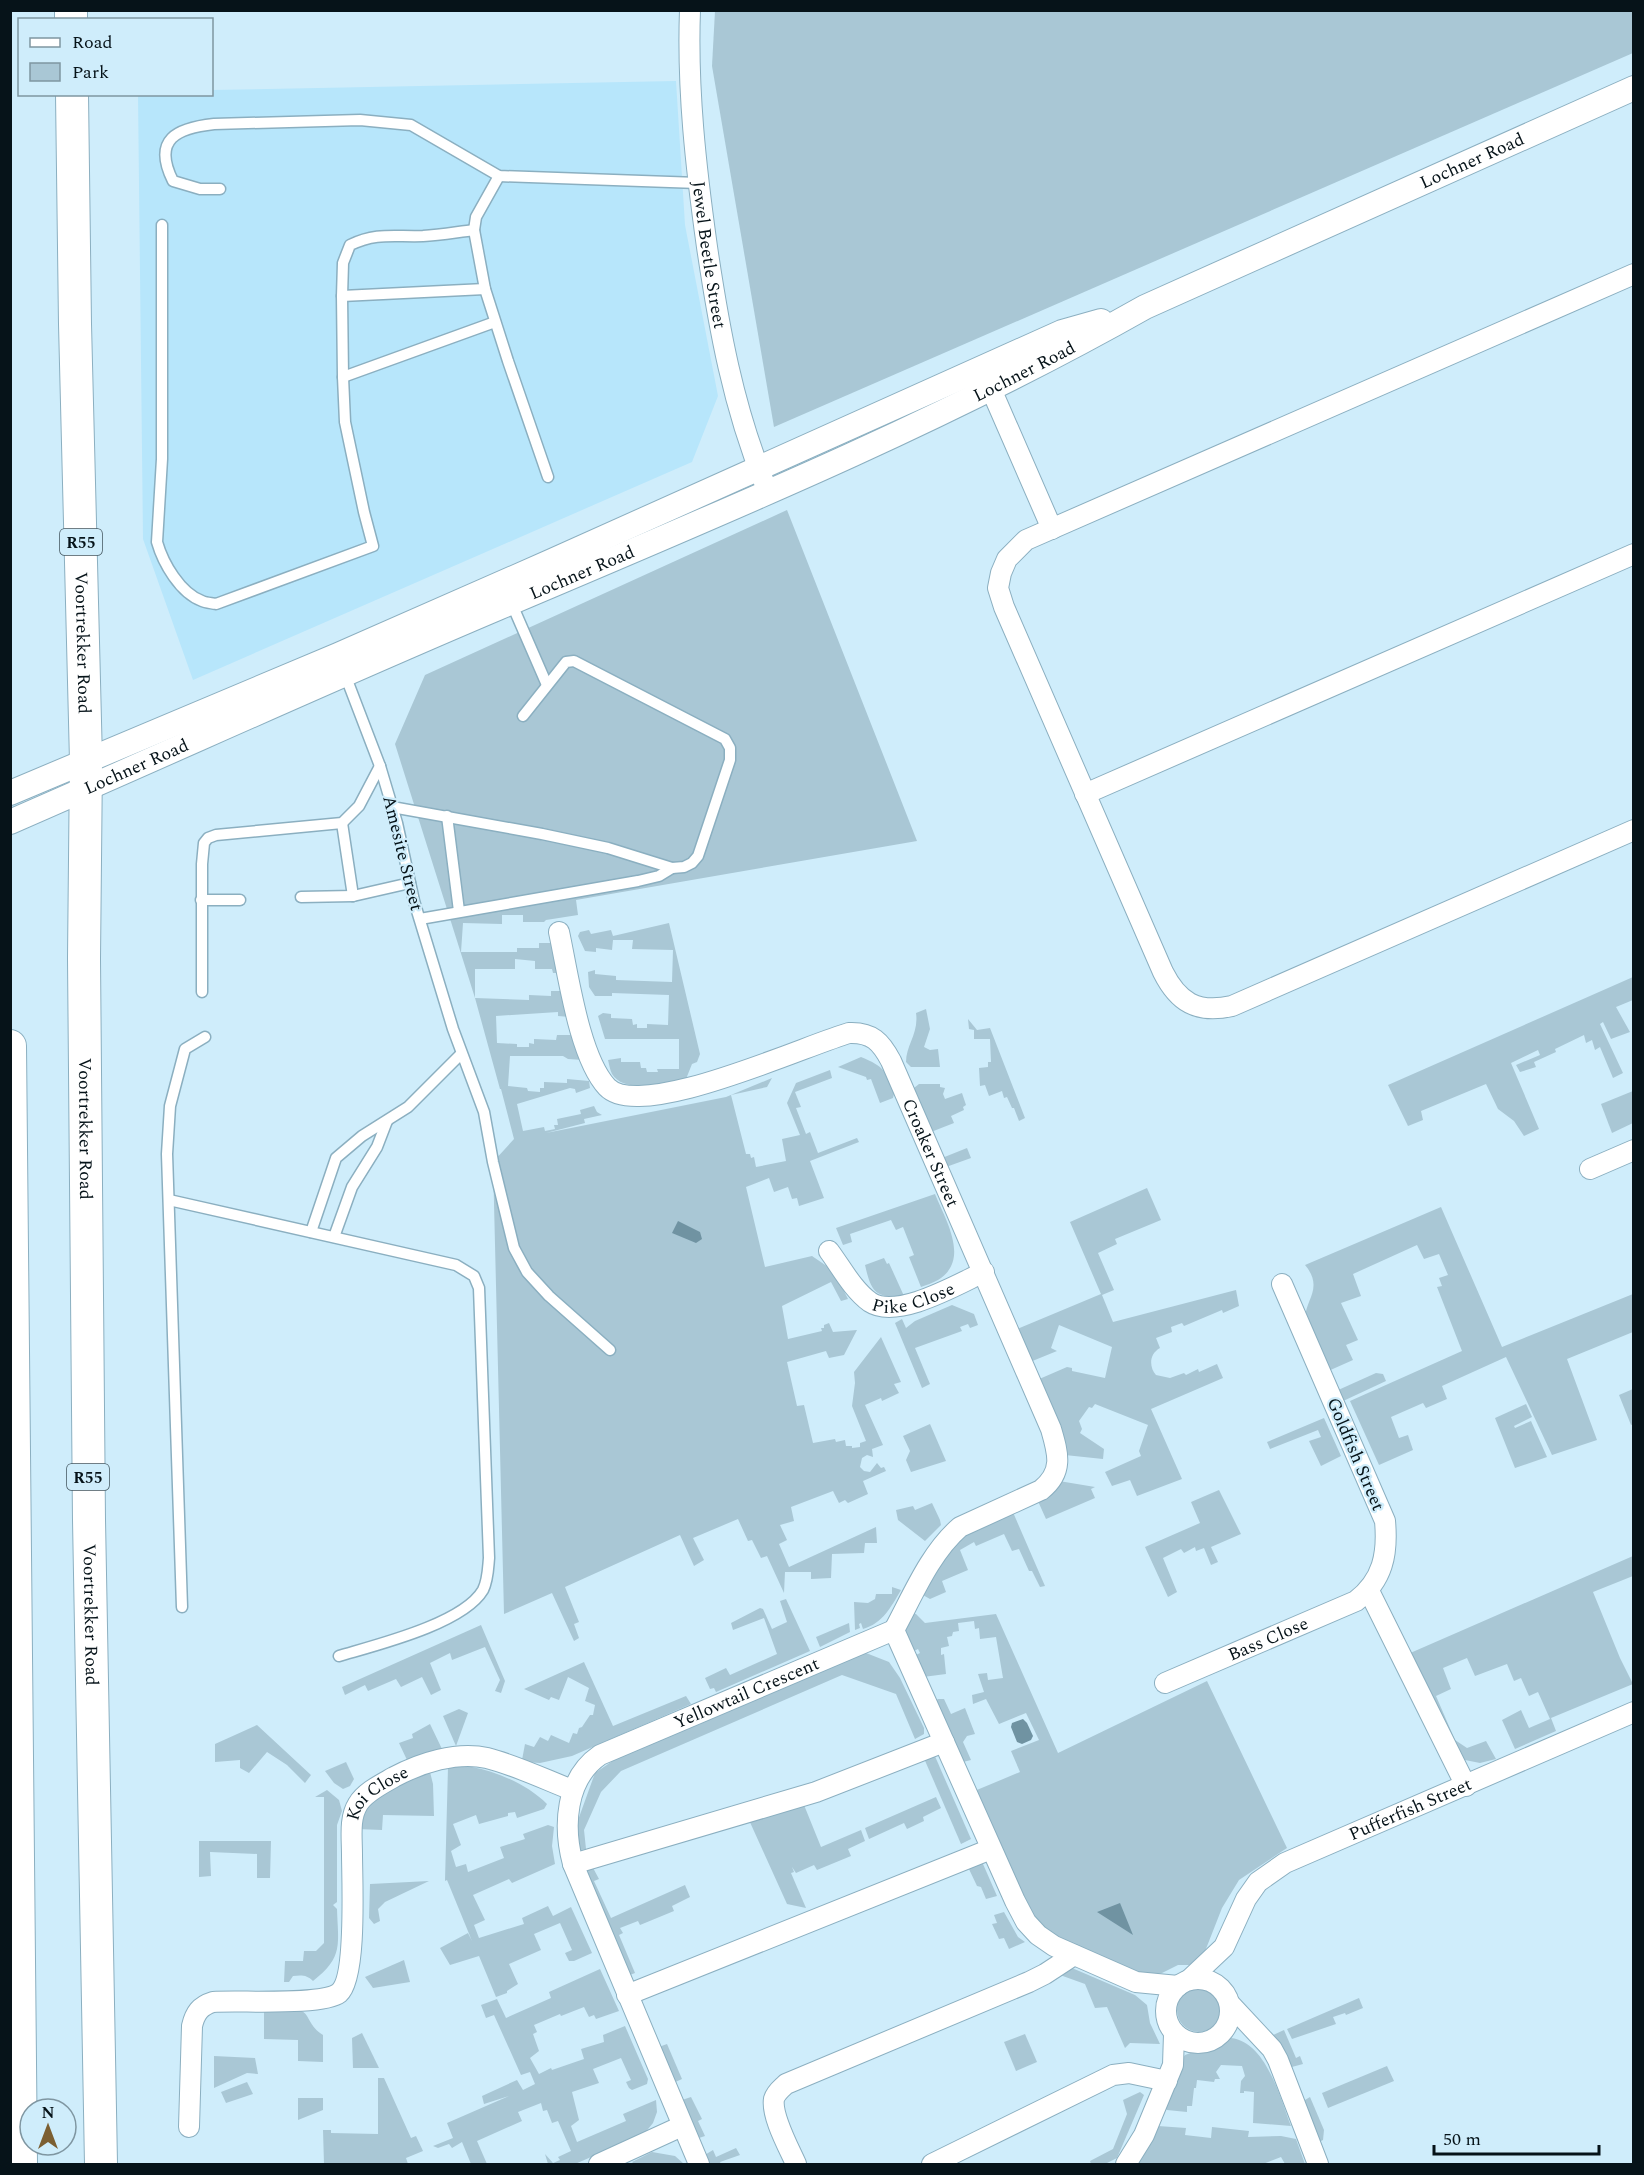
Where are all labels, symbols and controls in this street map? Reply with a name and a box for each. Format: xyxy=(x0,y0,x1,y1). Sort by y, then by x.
legend xyxy=(18,18,213,96)
text: Road xyxy=(72,29,113,56)
text: Park xyxy=(72,59,109,86)
street label: Lochner Road xyxy=(1416,126,1529,196)
street label: Jewel Beetle Street xyxy=(685,180,733,331)
street label: Lochner Road xyxy=(969,334,1081,409)
road number: R55 xyxy=(60,529,102,555)
street label: Lochner Road xyxy=(525,539,639,607)
street label: Voortrekker Road xyxy=(67,572,98,714)
street label: Lochner Road xyxy=(80,732,193,802)
street label: Amesite Street xyxy=(375,793,430,914)
street label: Voortrekker Road xyxy=(71,1058,99,1200)
street label: Croaker Street xyxy=(895,1094,966,1211)
street label: Pike Close xyxy=(869,1275,959,1321)
street label: Goldfish Street xyxy=(1320,1393,1392,1515)
road number: R55 xyxy=(67,1464,109,1490)
street label: Voortrekker Road xyxy=(75,1544,105,1686)
street label: Bass Close xyxy=(1224,1610,1313,1668)
street label: Yellowtail Crescent xyxy=(670,1650,824,1736)
street label: Koi Close xyxy=(339,1759,413,1824)
street label: Pufferfish Street xyxy=(1344,1771,1476,1848)
north arrow xyxy=(18,2097,78,2157)
text: N xyxy=(41,2101,55,2125)
scale bar xyxy=(1434,2118,1599,2156)
text: 50 m xyxy=(1443,2126,1481,2153)

